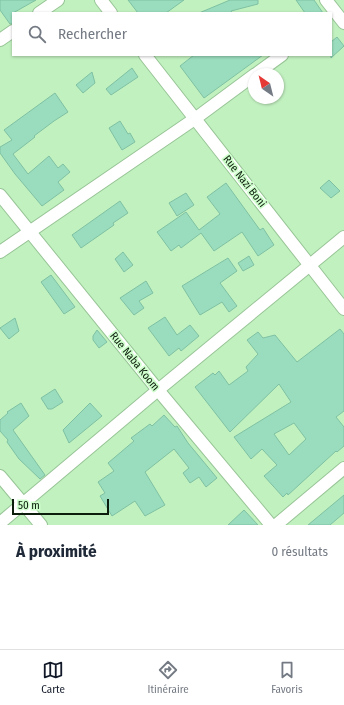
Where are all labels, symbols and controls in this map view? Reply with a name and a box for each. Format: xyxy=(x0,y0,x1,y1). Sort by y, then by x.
search box xyxy=(12,12,332,56)
icon: search xyxy=(26,23,48,45)
text: Rechercher xyxy=(58,25,127,43)
north arrow xyxy=(248,68,284,104)
street label: Rue Nazi Boni xyxy=(220,153,269,210)
street label: Rue Naba Koom xyxy=(107,330,162,393)
scale bar xyxy=(12,497,109,516)
text: 50 m xyxy=(18,499,40,512)
text: À proximité xyxy=(16,541,97,562)
text: 0 résultats xyxy=(271,544,328,559)
tab: Carte xyxy=(41,659,65,696)
tab: Itinéraire xyxy=(148,659,189,696)
tab: Favoris xyxy=(271,659,303,696)

